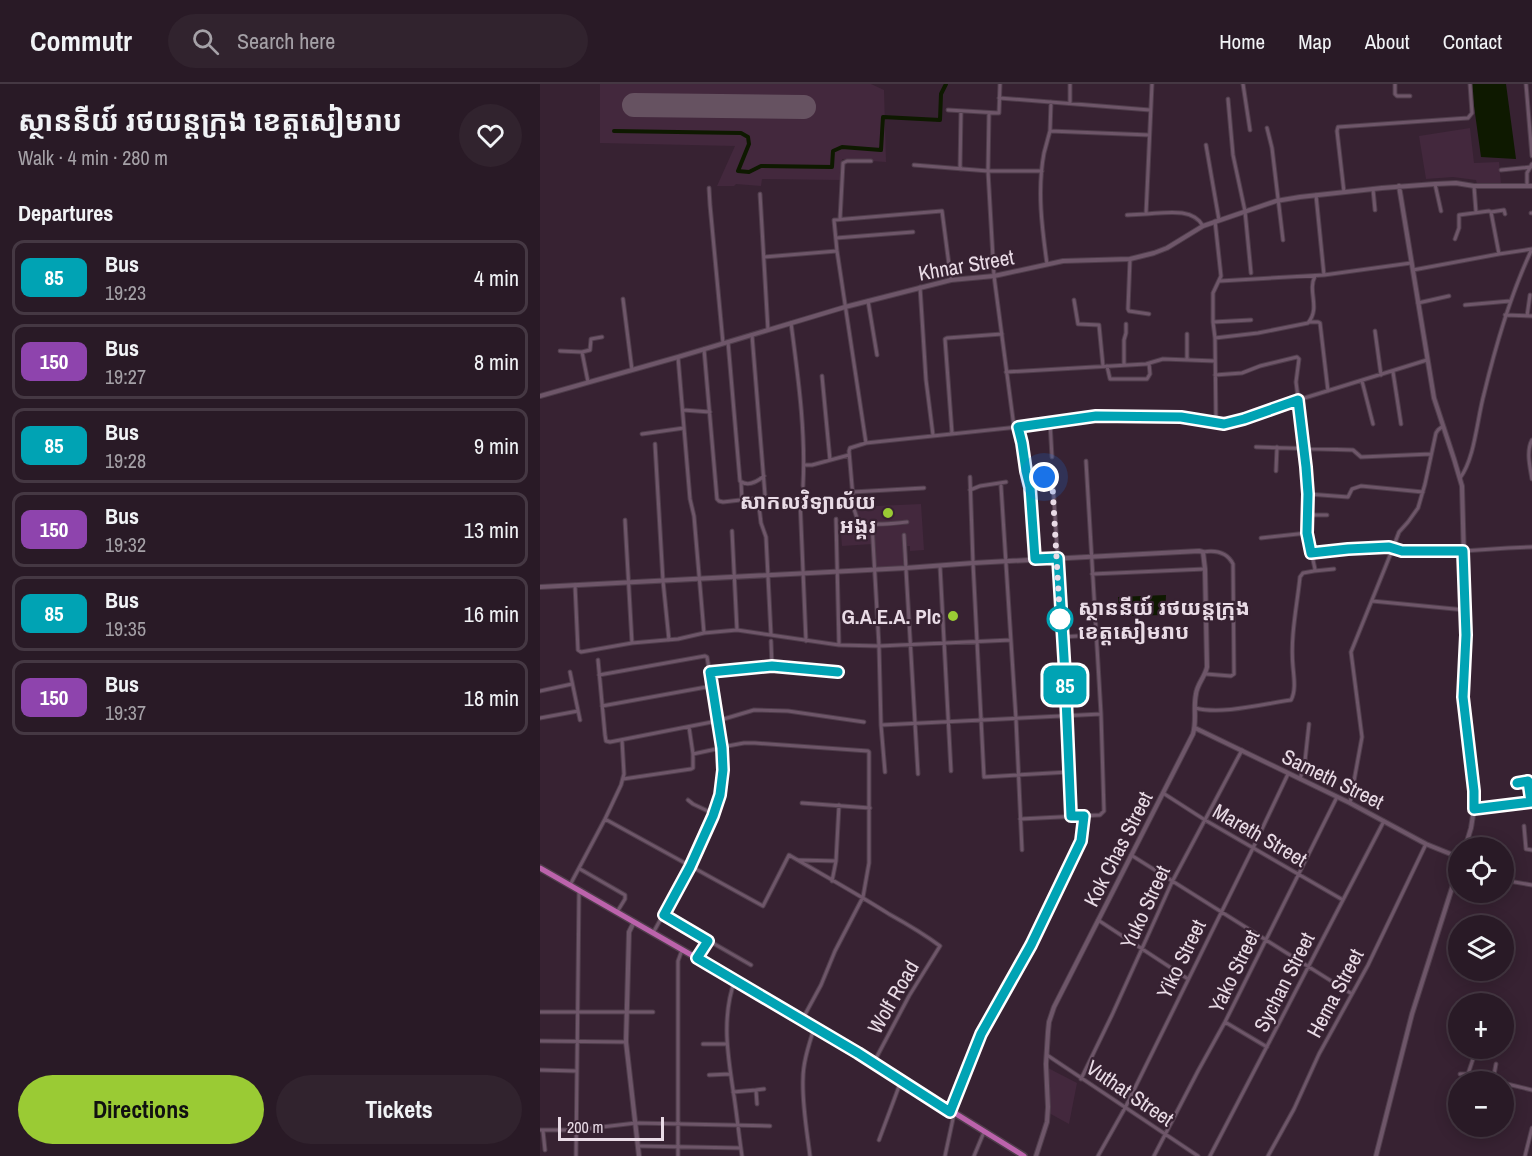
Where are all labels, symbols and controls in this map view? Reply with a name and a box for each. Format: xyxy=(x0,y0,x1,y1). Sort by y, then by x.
search box xyxy=(168,14,588,68)
text: Commutr xyxy=(30,22,132,60)
icon: search xyxy=(189,25,222,58)
text: Search here xyxy=(237,26,335,56)
text: Home xyxy=(1219,27,1265,56)
text: Map xyxy=(1298,27,1332,56)
text: About xyxy=(1365,27,1410,56)
text: Contact xyxy=(1443,27,1502,56)
text: ស្ថាននីយ៍ រថយន្តក្រុង ខេត្តសៀមរាប xyxy=(18,102,402,140)
button: heart xyxy=(459,104,522,167)
text: Walk · 4 min · 280 m xyxy=(18,144,168,171)
text: Departures xyxy=(18,198,113,228)
street label: Khnar Street xyxy=(916,242,1016,288)
text: Bus xyxy=(105,249,139,279)
text: 85 xyxy=(44,263,64,292)
text: 4 min xyxy=(474,263,519,293)
text: 19:23 xyxy=(105,279,146,306)
text: Bus xyxy=(105,333,139,363)
text: 150 xyxy=(40,347,68,376)
text: 8 min xyxy=(474,347,519,377)
text: 19:27 xyxy=(105,363,146,390)
text: Bus xyxy=(105,417,139,447)
text: 85 xyxy=(44,431,64,460)
text: 9 min xyxy=(474,431,519,461)
text: 19:28 xyxy=(105,447,146,474)
your location xyxy=(1029,462,1059,492)
place label: សាកលវិទ្យាល័យ អង្គរ xyxy=(740,487,876,540)
text: Bus xyxy=(105,501,139,531)
marker: សាកលវិទ្យាល័យ អង្គរ xyxy=(881,506,895,520)
text: 150 xyxy=(40,515,68,544)
text: 13 min xyxy=(464,515,519,545)
text: 19:32 xyxy=(105,531,146,558)
text: Bus xyxy=(105,585,139,615)
place label: ស្ថាននីយ៍ រថយន្តក្រុង ខេត្តសៀមរាប xyxy=(1078,593,1250,646)
text: 85 xyxy=(44,599,64,628)
text: 16 min xyxy=(464,599,519,629)
place label: G.A.E.A. Plc xyxy=(841,602,941,631)
marker: ស្ថាននីយ៍ រថយន្តក្រុង ខេត្តសៀមរាប xyxy=(1047,606,1073,632)
marker: G.A.E.A. Plc xyxy=(946,609,960,623)
text: 19:35 xyxy=(105,615,146,642)
line badge: 85 xyxy=(1038,666,1092,704)
text: Bus xyxy=(105,669,139,699)
text: 85 xyxy=(1055,671,1075,700)
text: 150 xyxy=(40,683,68,712)
text: 18 min xyxy=(464,683,519,713)
text: 19:37 xyxy=(105,699,146,726)
street label: Sameth Street xyxy=(1277,742,1389,816)
street label: Kok Chas Street xyxy=(1077,786,1159,911)
street label: Mareth Street xyxy=(1208,796,1313,874)
map controls xyxy=(1448,837,1514,1137)
button: locate xyxy=(1448,837,1514,903)
street label: Yuko Street xyxy=(1113,860,1177,953)
street label: Yiko Street xyxy=(1149,914,1213,1003)
button: layers xyxy=(1448,915,1514,981)
street label: Yako Street xyxy=(1202,925,1267,1017)
street label: Sychan Street xyxy=(1247,927,1322,1037)
street label: Hema Street xyxy=(1300,943,1371,1042)
street label: Wolf Road xyxy=(860,955,926,1039)
button: + xyxy=(1448,993,1514,1059)
street label: Vuthat Street xyxy=(1080,1053,1180,1133)
button: − xyxy=(1448,1071,1514,1137)
button: Directions xyxy=(18,1075,264,1144)
button: Tickets xyxy=(276,1075,522,1144)
scale bar xyxy=(558,1114,664,1142)
text: 200 m xyxy=(567,1116,603,1138)

